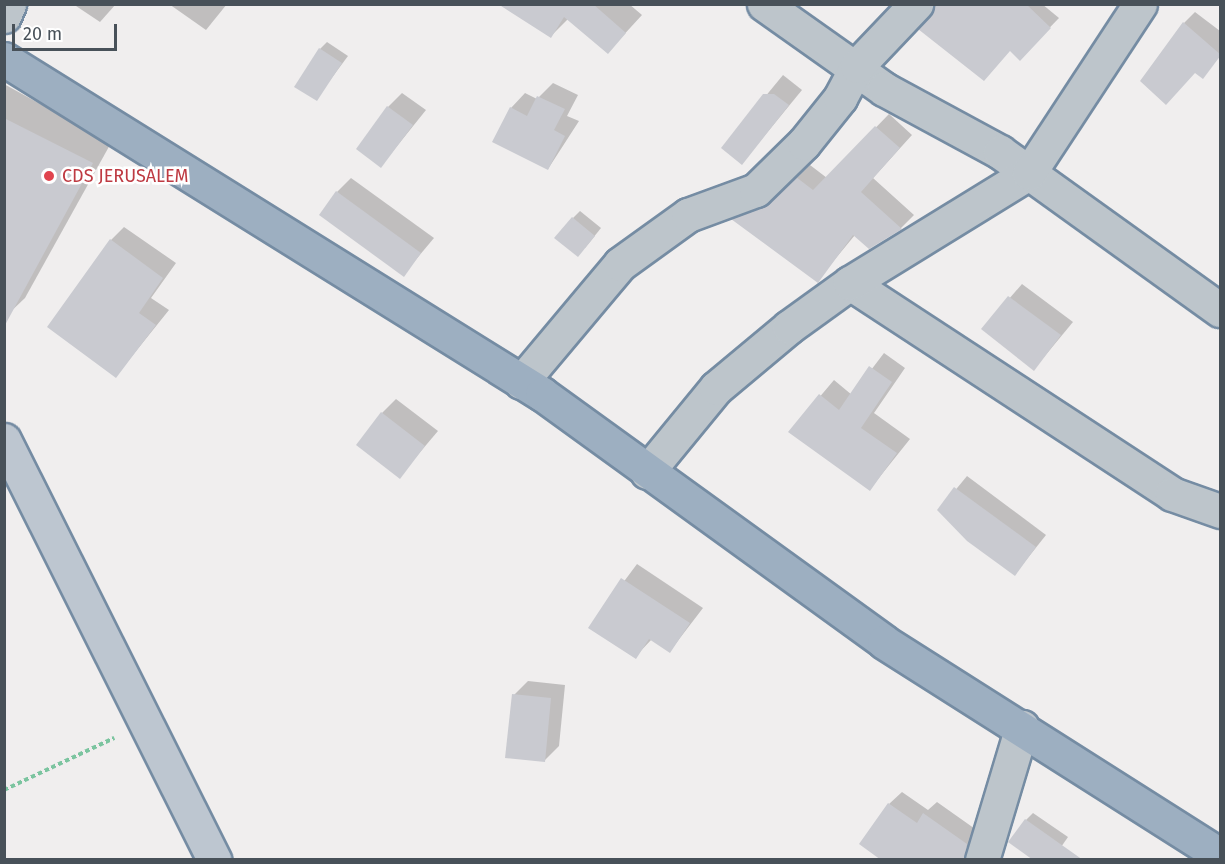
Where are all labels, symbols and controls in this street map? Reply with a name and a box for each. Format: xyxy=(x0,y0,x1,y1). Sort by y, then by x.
scale bar xyxy=(15,12,120,50)
text: 20 m xyxy=(23,23,62,45)
place label: CDS JERUSALEM xyxy=(62,165,189,187)
marker: CDS JERUSALEM xyxy=(40,167,58,185)

